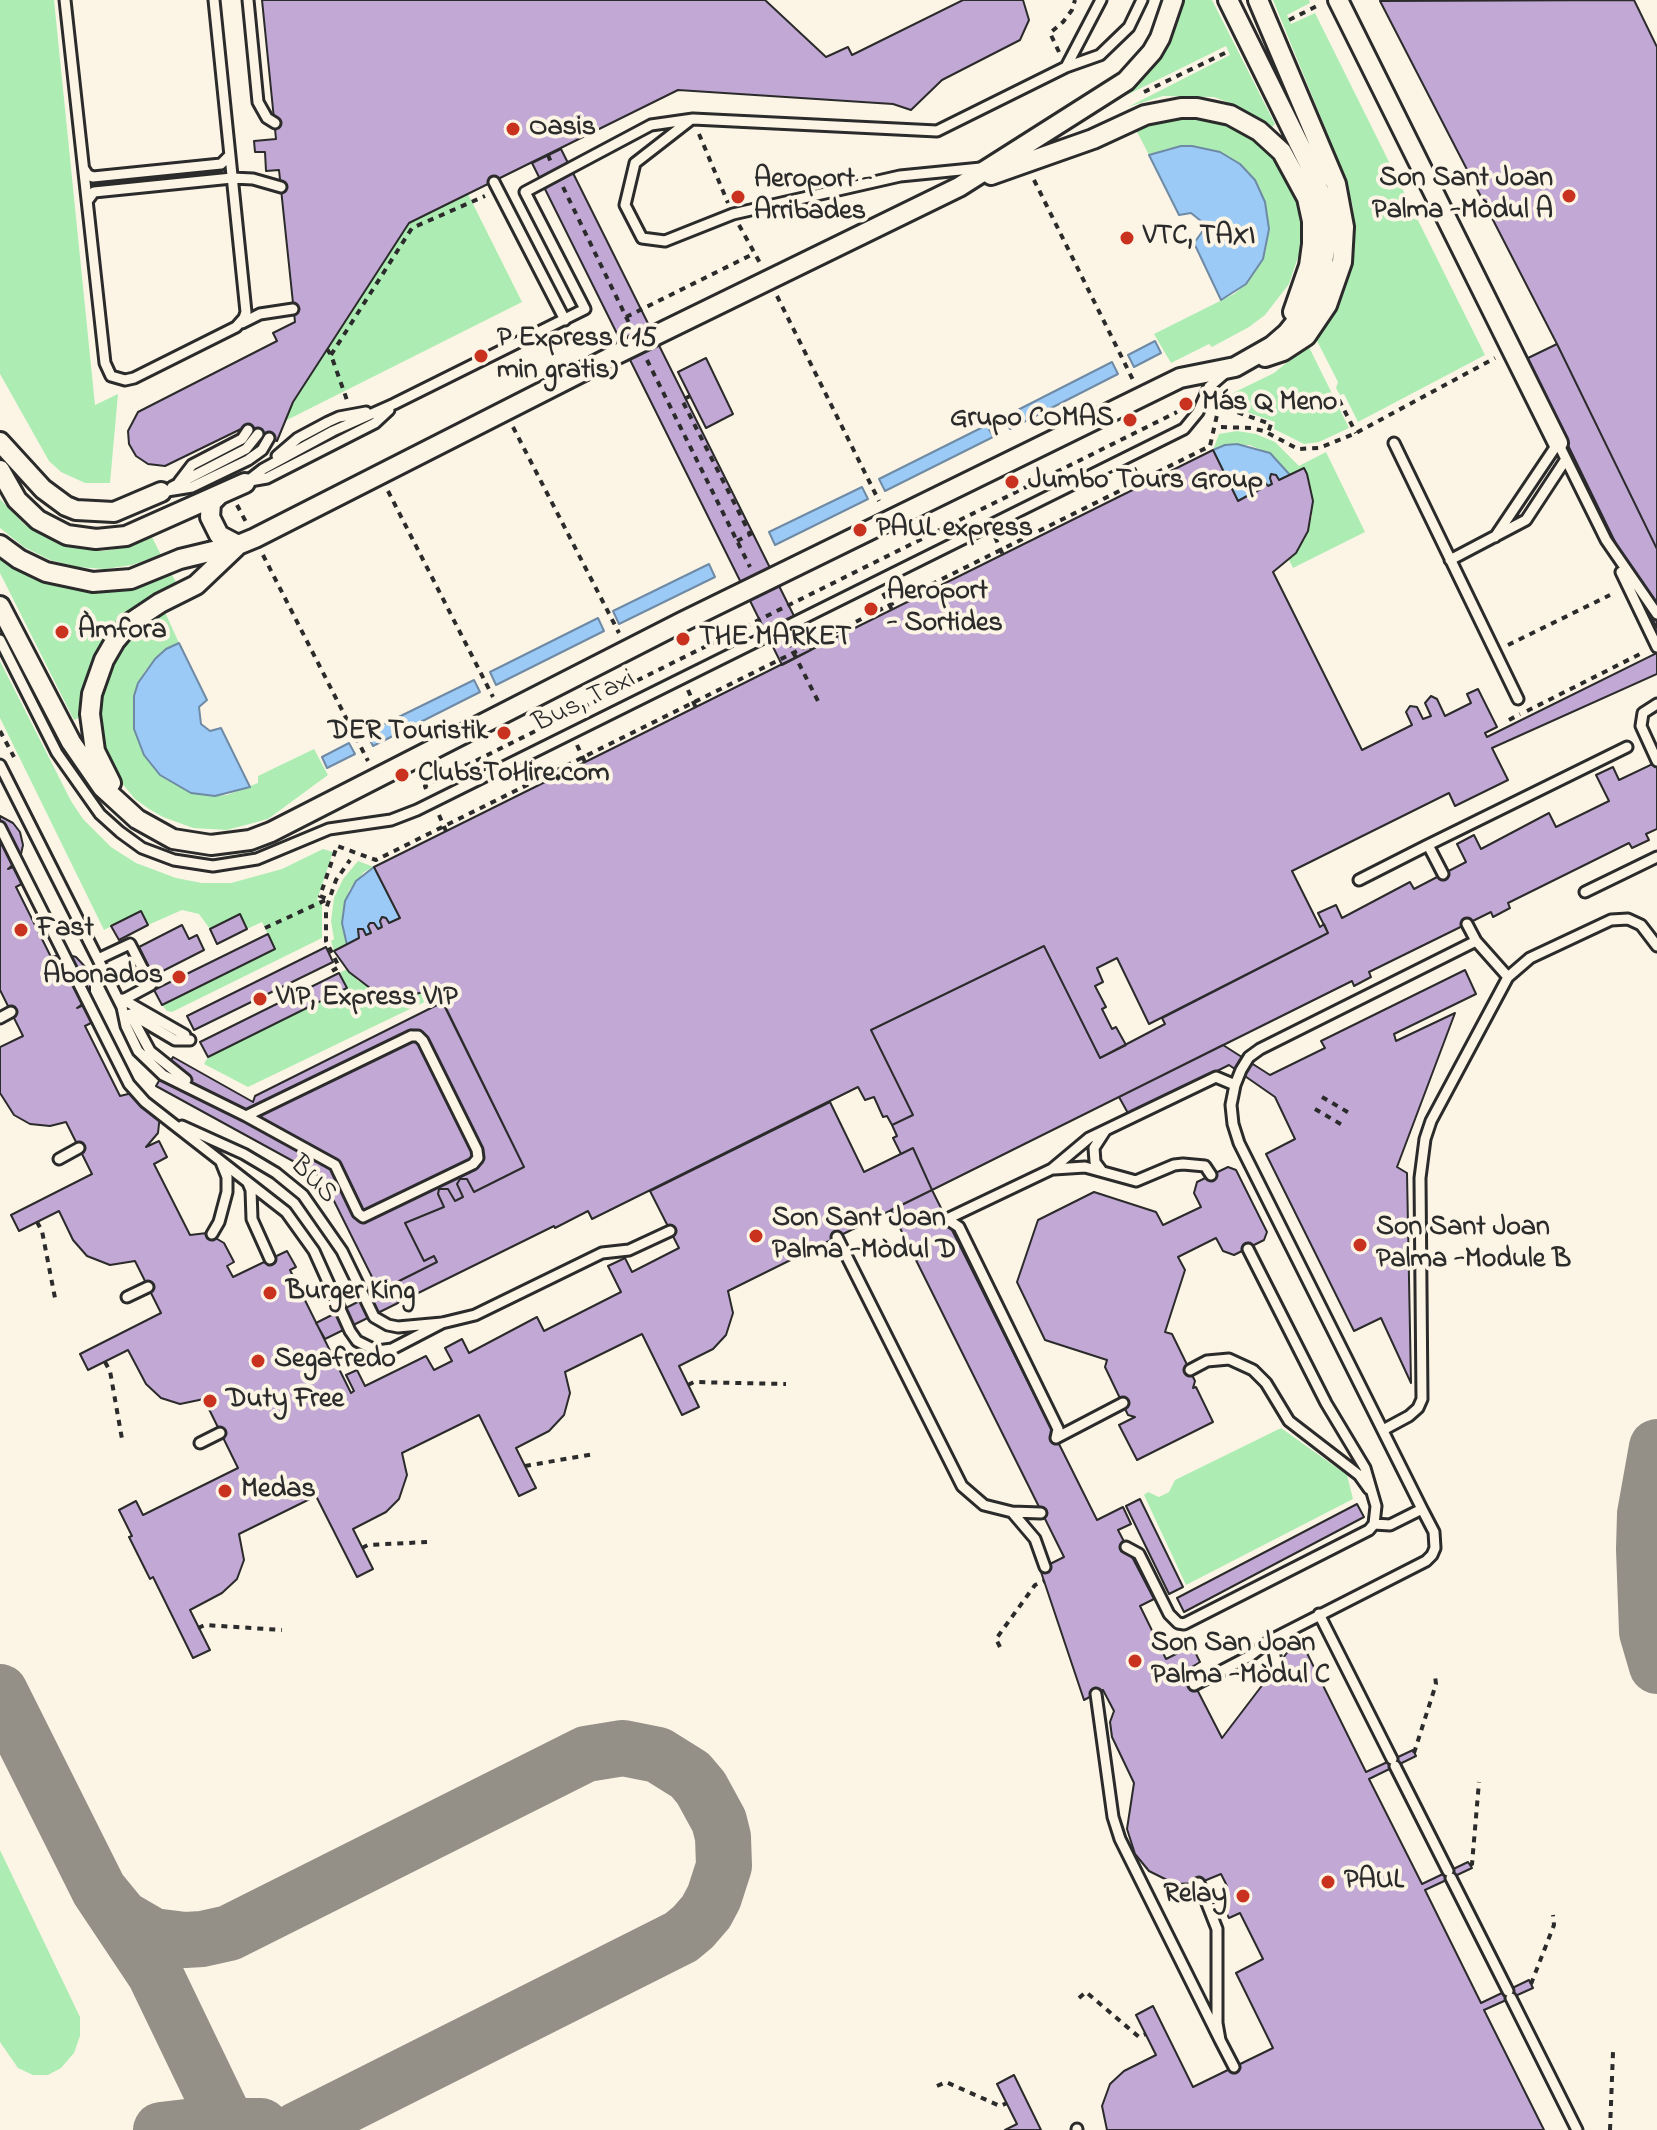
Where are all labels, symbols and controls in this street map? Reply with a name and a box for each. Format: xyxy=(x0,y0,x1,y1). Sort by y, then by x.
place label: Oasis xyxy=(529,112,596,146)
marker: Oasis xyxy=(504,120,522,138)
place label: Son Sant Joan Palma -Mòdul A xyxy=(1372,163,1553,229)
place label: Aeroport - Arribades xyxy=(754,164,872,230)
marker: Son Sant Joan Palma -Mòdul A xyxy=(1560,187,1578,205)
marker: Aeroport - Arribades xyxy=(729,188,747,206)
place label: VTC, TAXI xyxy=(1143,221,1255,255)
marker: VTC, TAXI xyxy=(1118,229,1136,247)
place label: P Express (15 min gratis) xyxy=(497,323,657,389)
marker: P Express (15 min gratis) xyxy=(472,347,490,365)
place label: Más Q Meno xyxy=(1202,387,1337,421)
marker: Más Q Meno xyxy=(1177,395,1195,413)
place label: Grupo COMAS xyxy=(950,403,1114,437)
marker: Grupo COMAS xyxy=(1121,411,1139,429)
place label: Jumbo Tours Group xyxy=(1028,465,1263,499)
marker: Jumbo Tours Group xyxy=(1003,473,1021,491)
place label: PAUL express xyxy=(876,513,1033,547)
marker: PAUL express xyxy=(851,521,869,539)
place label: Aeroport - Sortides xyxy=(887,576,1003,642)
marker: Aeroport - Sortides xyxy=(862,600,880,618)
place label: Àmfora xyxy=(78,615,167,649)
place label: THE MARKET xyxy=(699,622,852,656)
marker: Àmfora xyxy=(53,623,71,641)
marker: THE MARKET xyxy=(674,630,692,648)
street label: Bus, Taxi xyxy=(528,664,642,742)
place label: DER Touristik xyxy=(328,716,488,750)
marker: DER Touristik xyxy=(495,724,513,742)
place label: ClubsToHire.com xyxy=(418,758,609,792)
marker: ClubsToHire.com xyxy=(393,766,411,784)
place label: Fast xyxy=(37,913,94,947)
marker: Fast xyxy=(12,921,30,939)
place label: Abonados xyxy=(43,960,163,994)
marker: Abonados xyxy=(170,968,188,986)
place label: VIP, Express VIP xyxy=(276,982,458,1016)
marker: VIP, Express VIP xyxy=(251,990,269,1008)
street label: BUS xyxy=(281,1150,343,1212)
place label: Son Sant Joan Palma -Mòdul D xyxy=(772,1203,956,1269)
place label: Son Sant Joan Palma -Module B xyxy=(1376,1212,1571,1278)
marker: Son Sant Joan Palma -Mòdul D xyxy=(747,1227,765,1245)
marker: Son Sant Joan Palma -Module B xyxy=(1351,1236,1369,1254)
place label: Burger King xyxy=(286,1276,415,1310)
marker: Burger King xyxy=(261,1284,279,1302)
place label: Segafredo xyxy=(274,1344,396,1378)
marker: Segafredo xyxy=(249,1352,267,1370)
place label: Duty Free xyxy=(226,1384,344,1418)
marker: Duty Free xyxy=(201,1392,219,1410)
place label: Medas xyxy=(241,1474,316,1508)
marker: Medas xyxy=(216,1482,234,1500)
place label: Son San Joan Palma -Mòdul C xyxy=(1151,1628,1330,1694)
marker: Son San Joan Palma -Mòdul C xyxy=(1126,1652,1144,1670)
place label: PAUL xyxy=(1344,1865,1404,1899)
marker: PAUL xyxy=(1319,1873,1337,1891)
place label: Relay xyxy=(1164,1879,1227,1913)
marker: Relay xyxy=(1234,1887,1252,1905)

